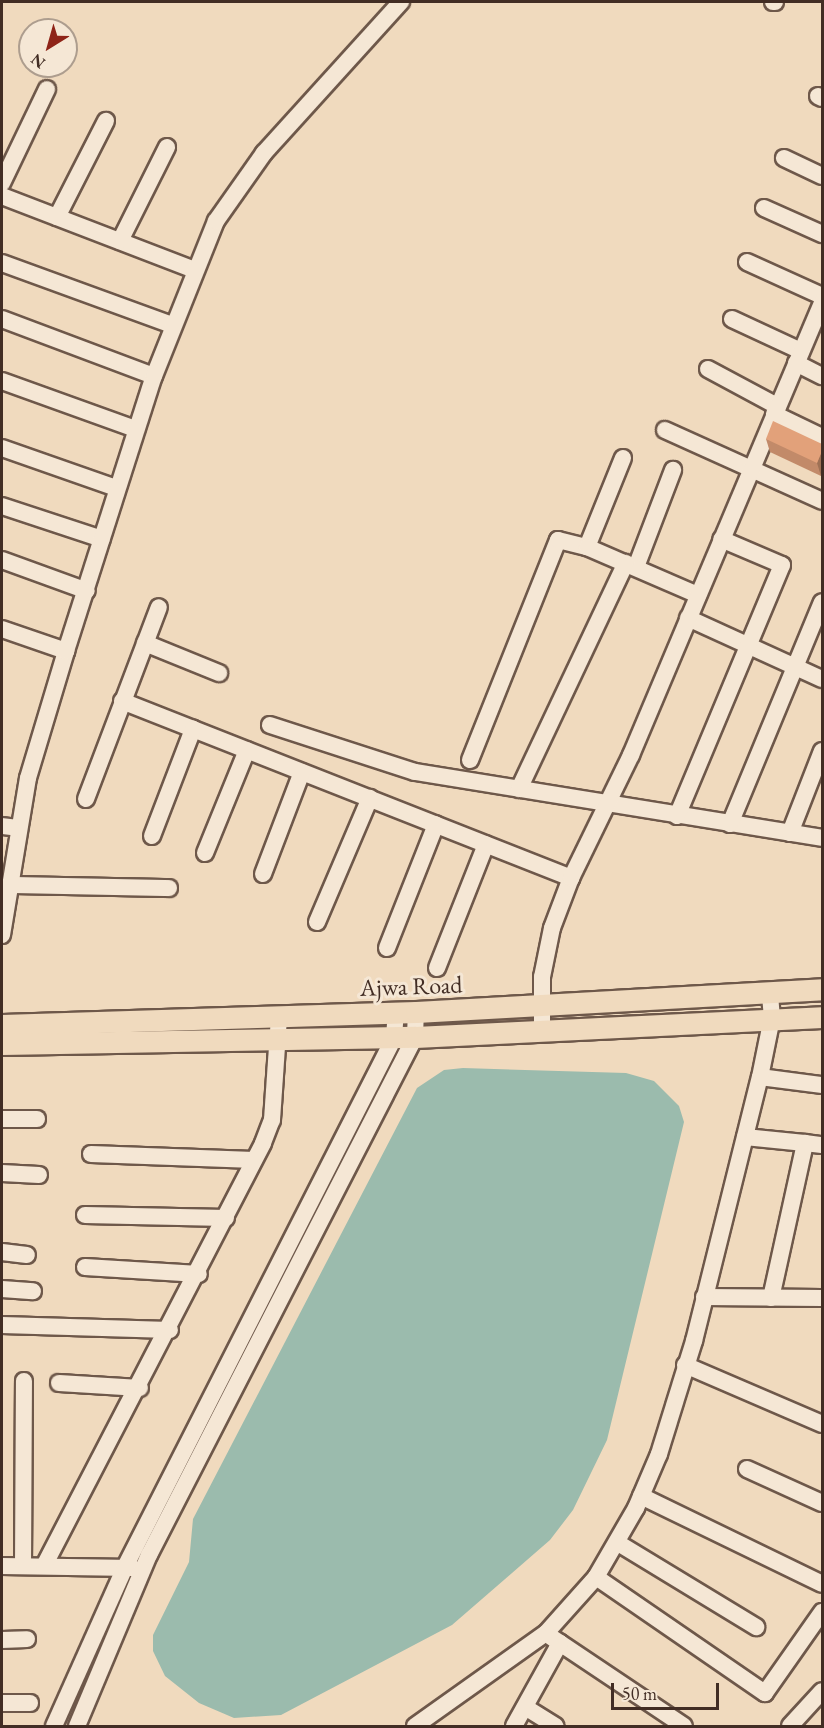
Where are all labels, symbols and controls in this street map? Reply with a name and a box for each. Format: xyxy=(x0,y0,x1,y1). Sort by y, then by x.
north arrow xyxy=(18,18,78,78)
text: N xyxy=(27,49,50,73)
street label: Ajwa Road xyxy=(359,970,463,1002)
scale bar xyxy=(614,1671,722,1709)
text: 50 m xyxy=(622,1682,657,1705)

